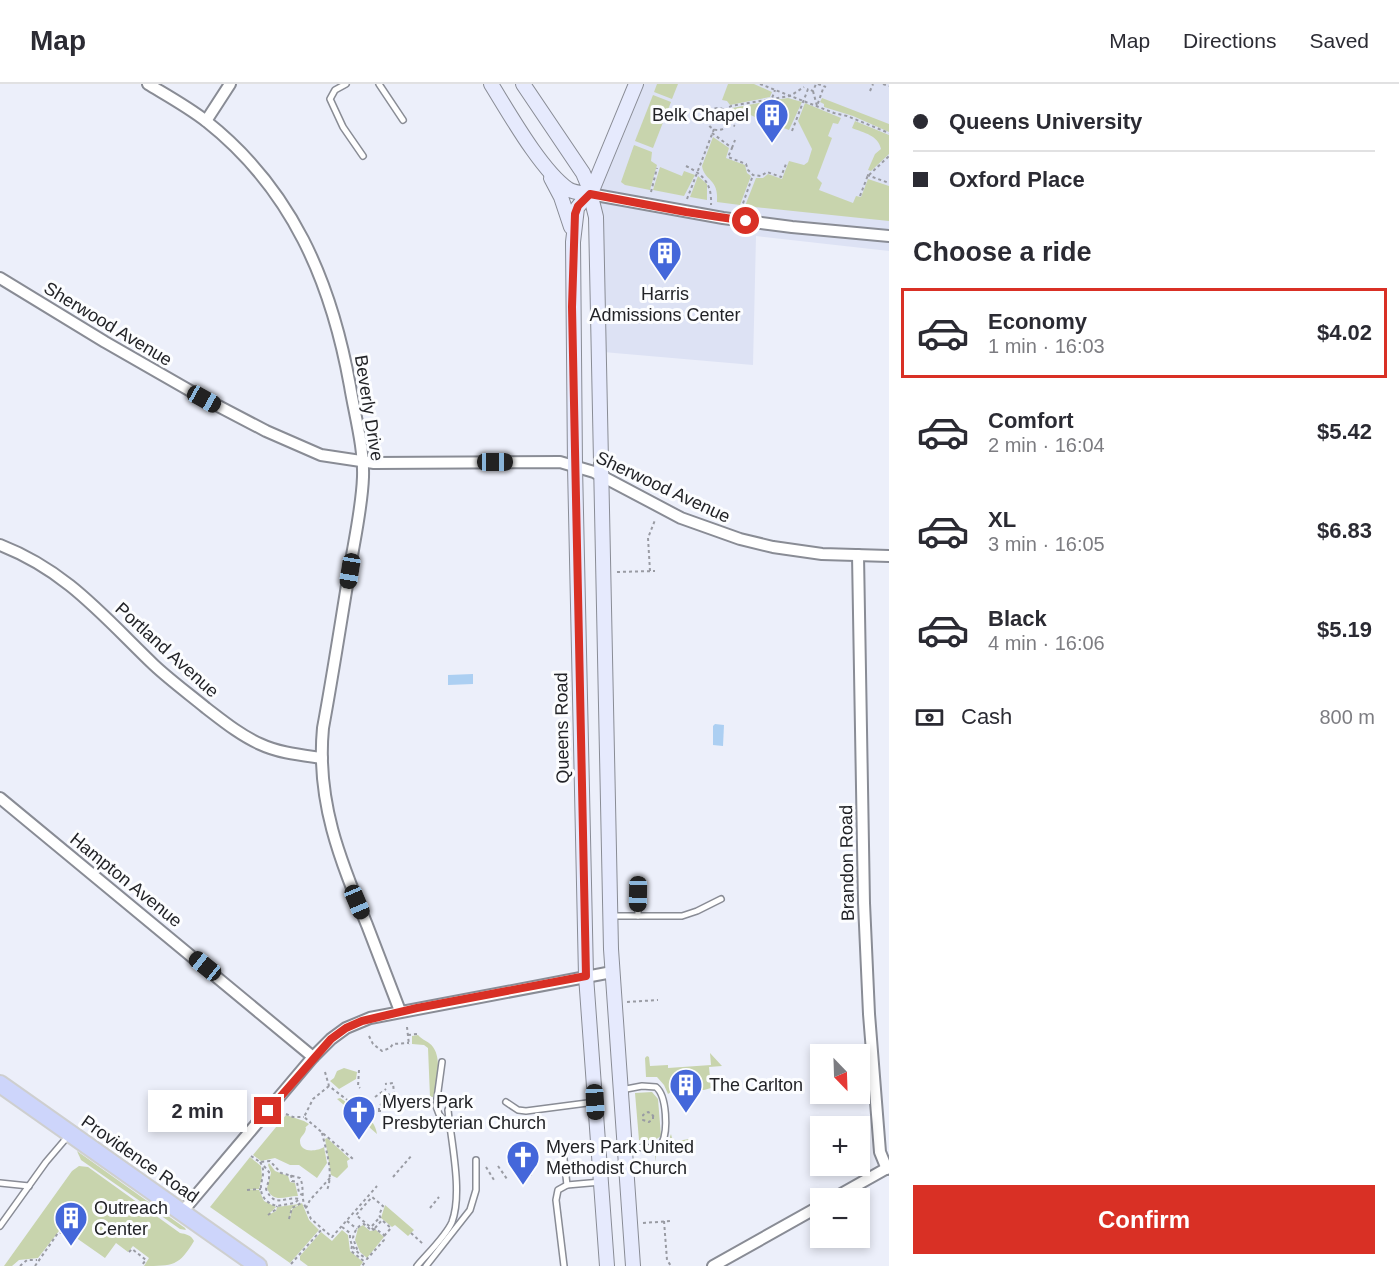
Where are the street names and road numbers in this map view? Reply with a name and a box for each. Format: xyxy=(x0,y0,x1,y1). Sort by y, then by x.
street label: Sherwood Avenue xyxy=(40,278,176,370)
street label: Beverly Drive xyxy=(351,354,387,462)
street label: Sherwood Avenue xyxy=(593,447,733,527)
street label: Portland Avenue xyxy=(111,598,223,702)
street label: Queens Road xyxy=(551,672,573,784)
street label: Brandon Road xyxy=(836,805,858,921)
street label: Hampton Avenue xyxy=(66,829,186,931)
street label: Providence Road xyxy=(78,1111,202,1207)

